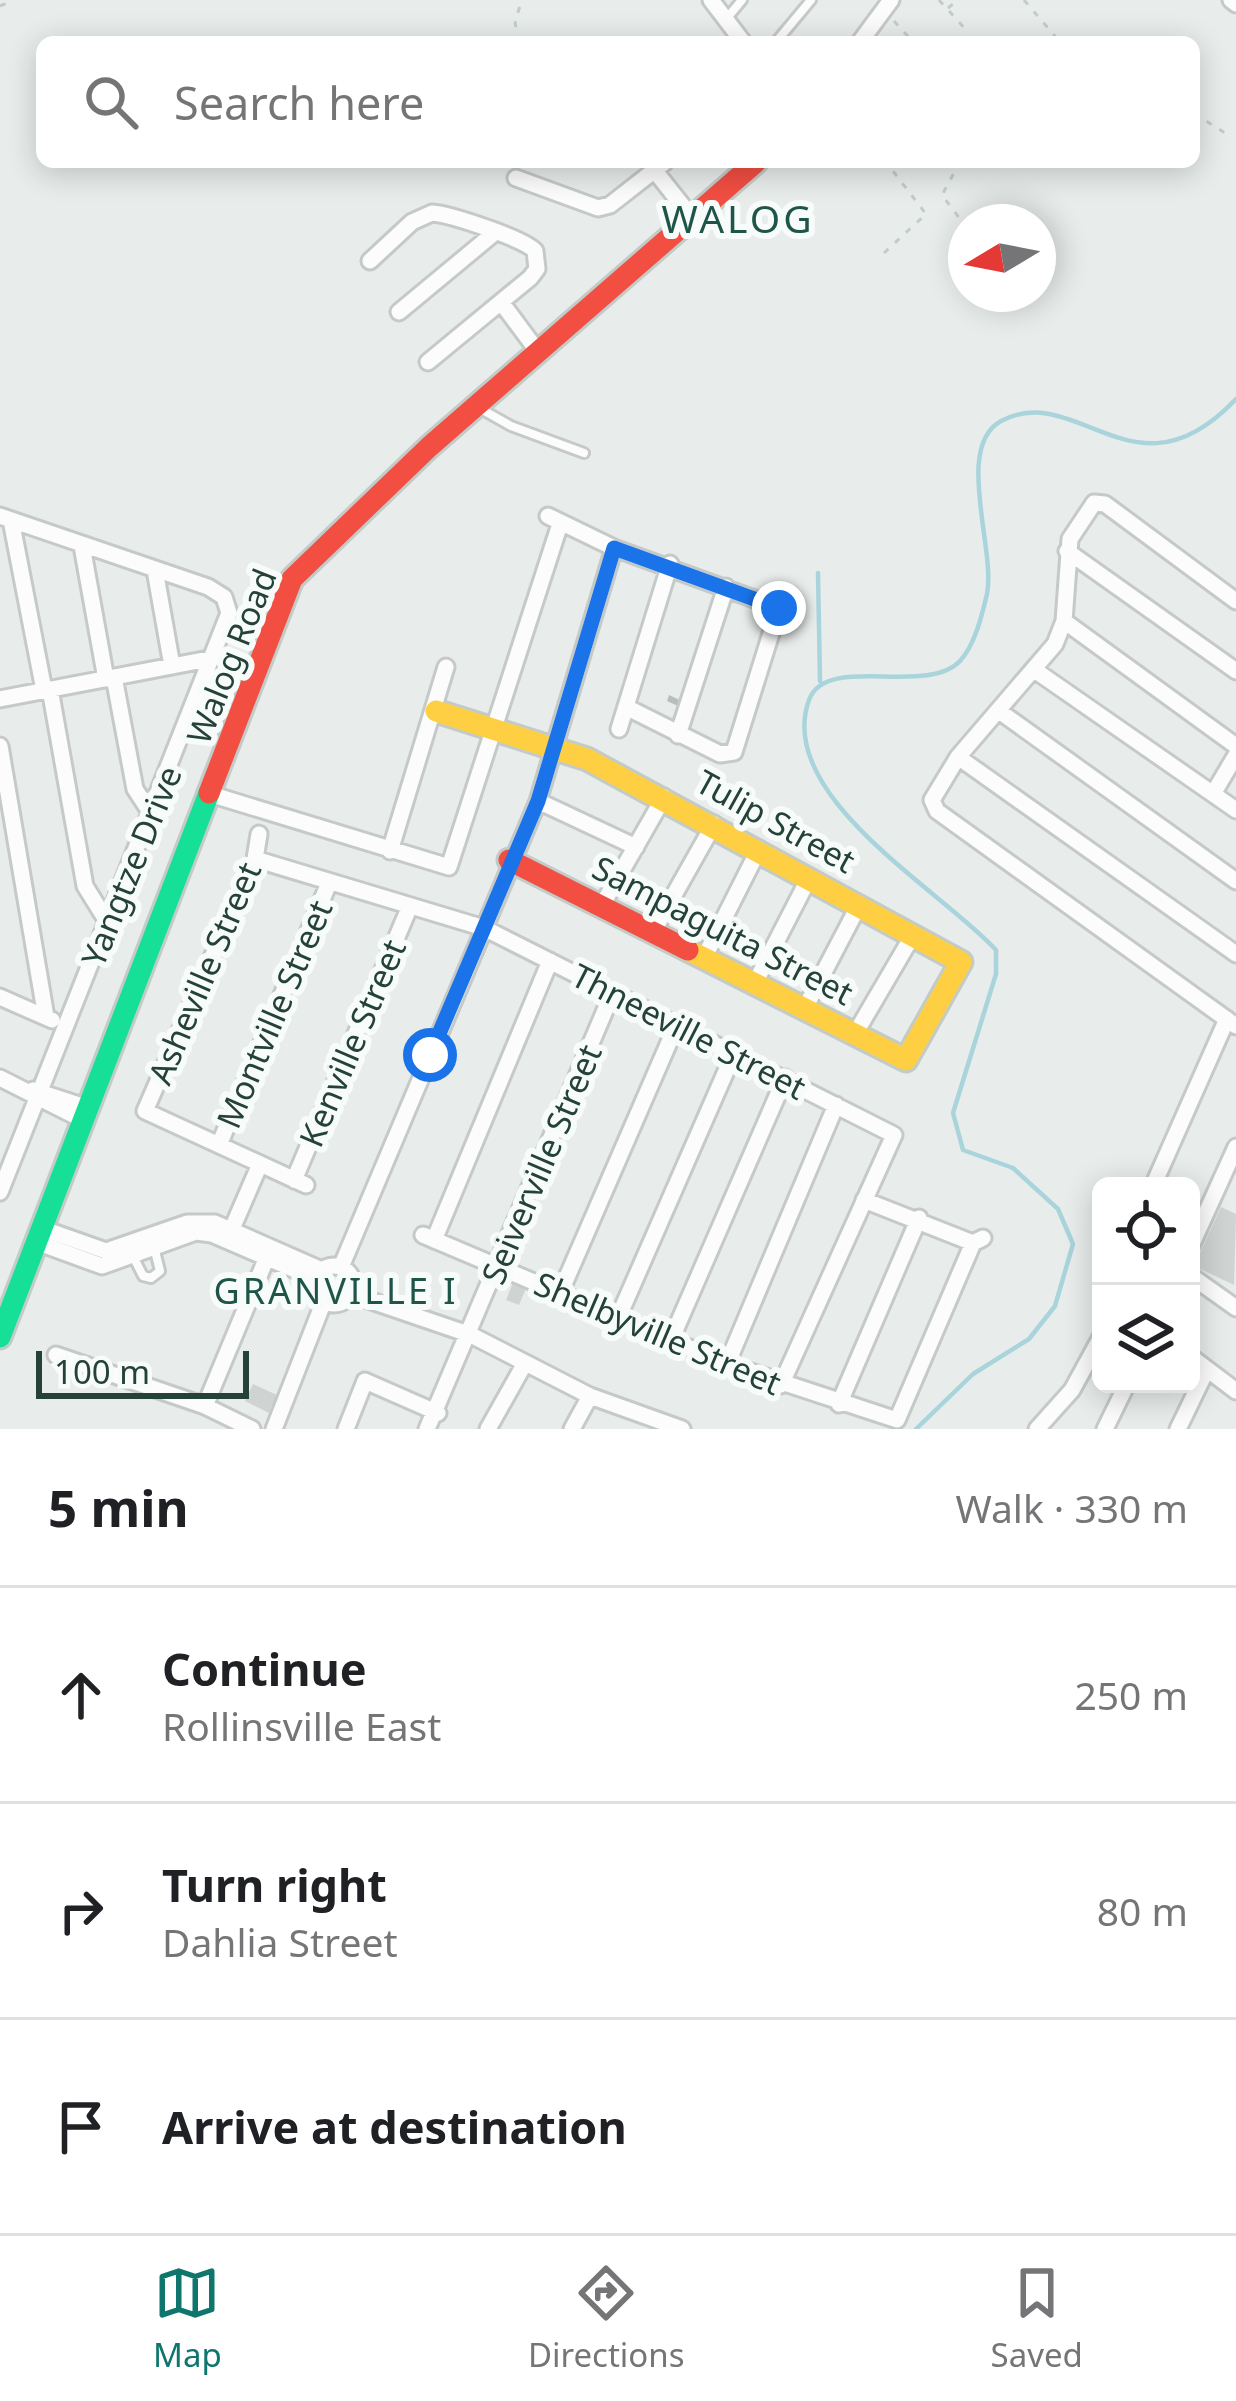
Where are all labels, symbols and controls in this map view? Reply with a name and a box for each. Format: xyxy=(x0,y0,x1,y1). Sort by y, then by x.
search box xyxy=(36,36,1200,168)
icon: search xyxy=(78,69,144,135)
text: Search here xyxy=(174,72,424,133)
district label: WALOG xyxy=(661,191,815,244)
north arrow xyxy=(948,204,1056,312)
street label: Walog Road xyxy=(175,562,287,750)
route end xyxy=(752,581,806,635)
street label: Yangtze Drive xyxy=(70,759,192,973)
street label: Tulip Street xyxy=(689,759,864,883)
street label: Sampaguita Street xyxy=(585,845,861,1015)
street label: Asheville Street xyxy=(137,855,271,1091)
street label: Montville Street xyxy=(206,893,342,1135)
street label: Kenville Street xyxy=(288,932,416,1154)
street label: Thneeville Street xyxy=(564,953,814,1109)
route start xyxy=(403,1028,457,1082)
street label: Seiverville Street xyxy=(470,1037,612,1291)
map controls xyxy=(1092,1177,1200,1393)
button: locate xyxy=(1092,1177,1200,1285)
street label: Shelbyville Street xyxy=(528,1261,788,1405)
district label: GRANVILLE I xyxy=(213,1266,459,1315)
button: layers xyxy=(1092,1285,1200,1393)
scale bar xyxy=(36,1345,249,1398)
text: 100 m xyxy=(54,1349,150,1394)
text: 5 min xyxy=(48,1472,189,1542)
text: Walk · 330 m xyxy=(955,1481,1188,1534)
text: Continue xyxy=(162,1638,367,1699)
icon: ahead xyxy=(48,1662,114,1728)
text: 250 m xyxy=(1074,1668,1188,1721)
text: Rollinsville East xyxy=(162,1699,441,1752)
text: Turn right xyxy=(162,1854,387,1915)
icon: right xyxy=(48,1878,114,1944)
text: 80 m xyxy=(1097,1884,1188,1937)
text: Dahlia Street xyxy=(162,1915,397,1968)
icon: arrive xyxy=(48,2094,114,2160)
text: Arrive at destination xyxy=(162,2096,627,2157)
tab: Map xyxy=(153,2260,222,2377)
tab: Directions xyxy=(528,2260,685,2377)
tab: Saved xyxy=(991,2260,1083,2377)

